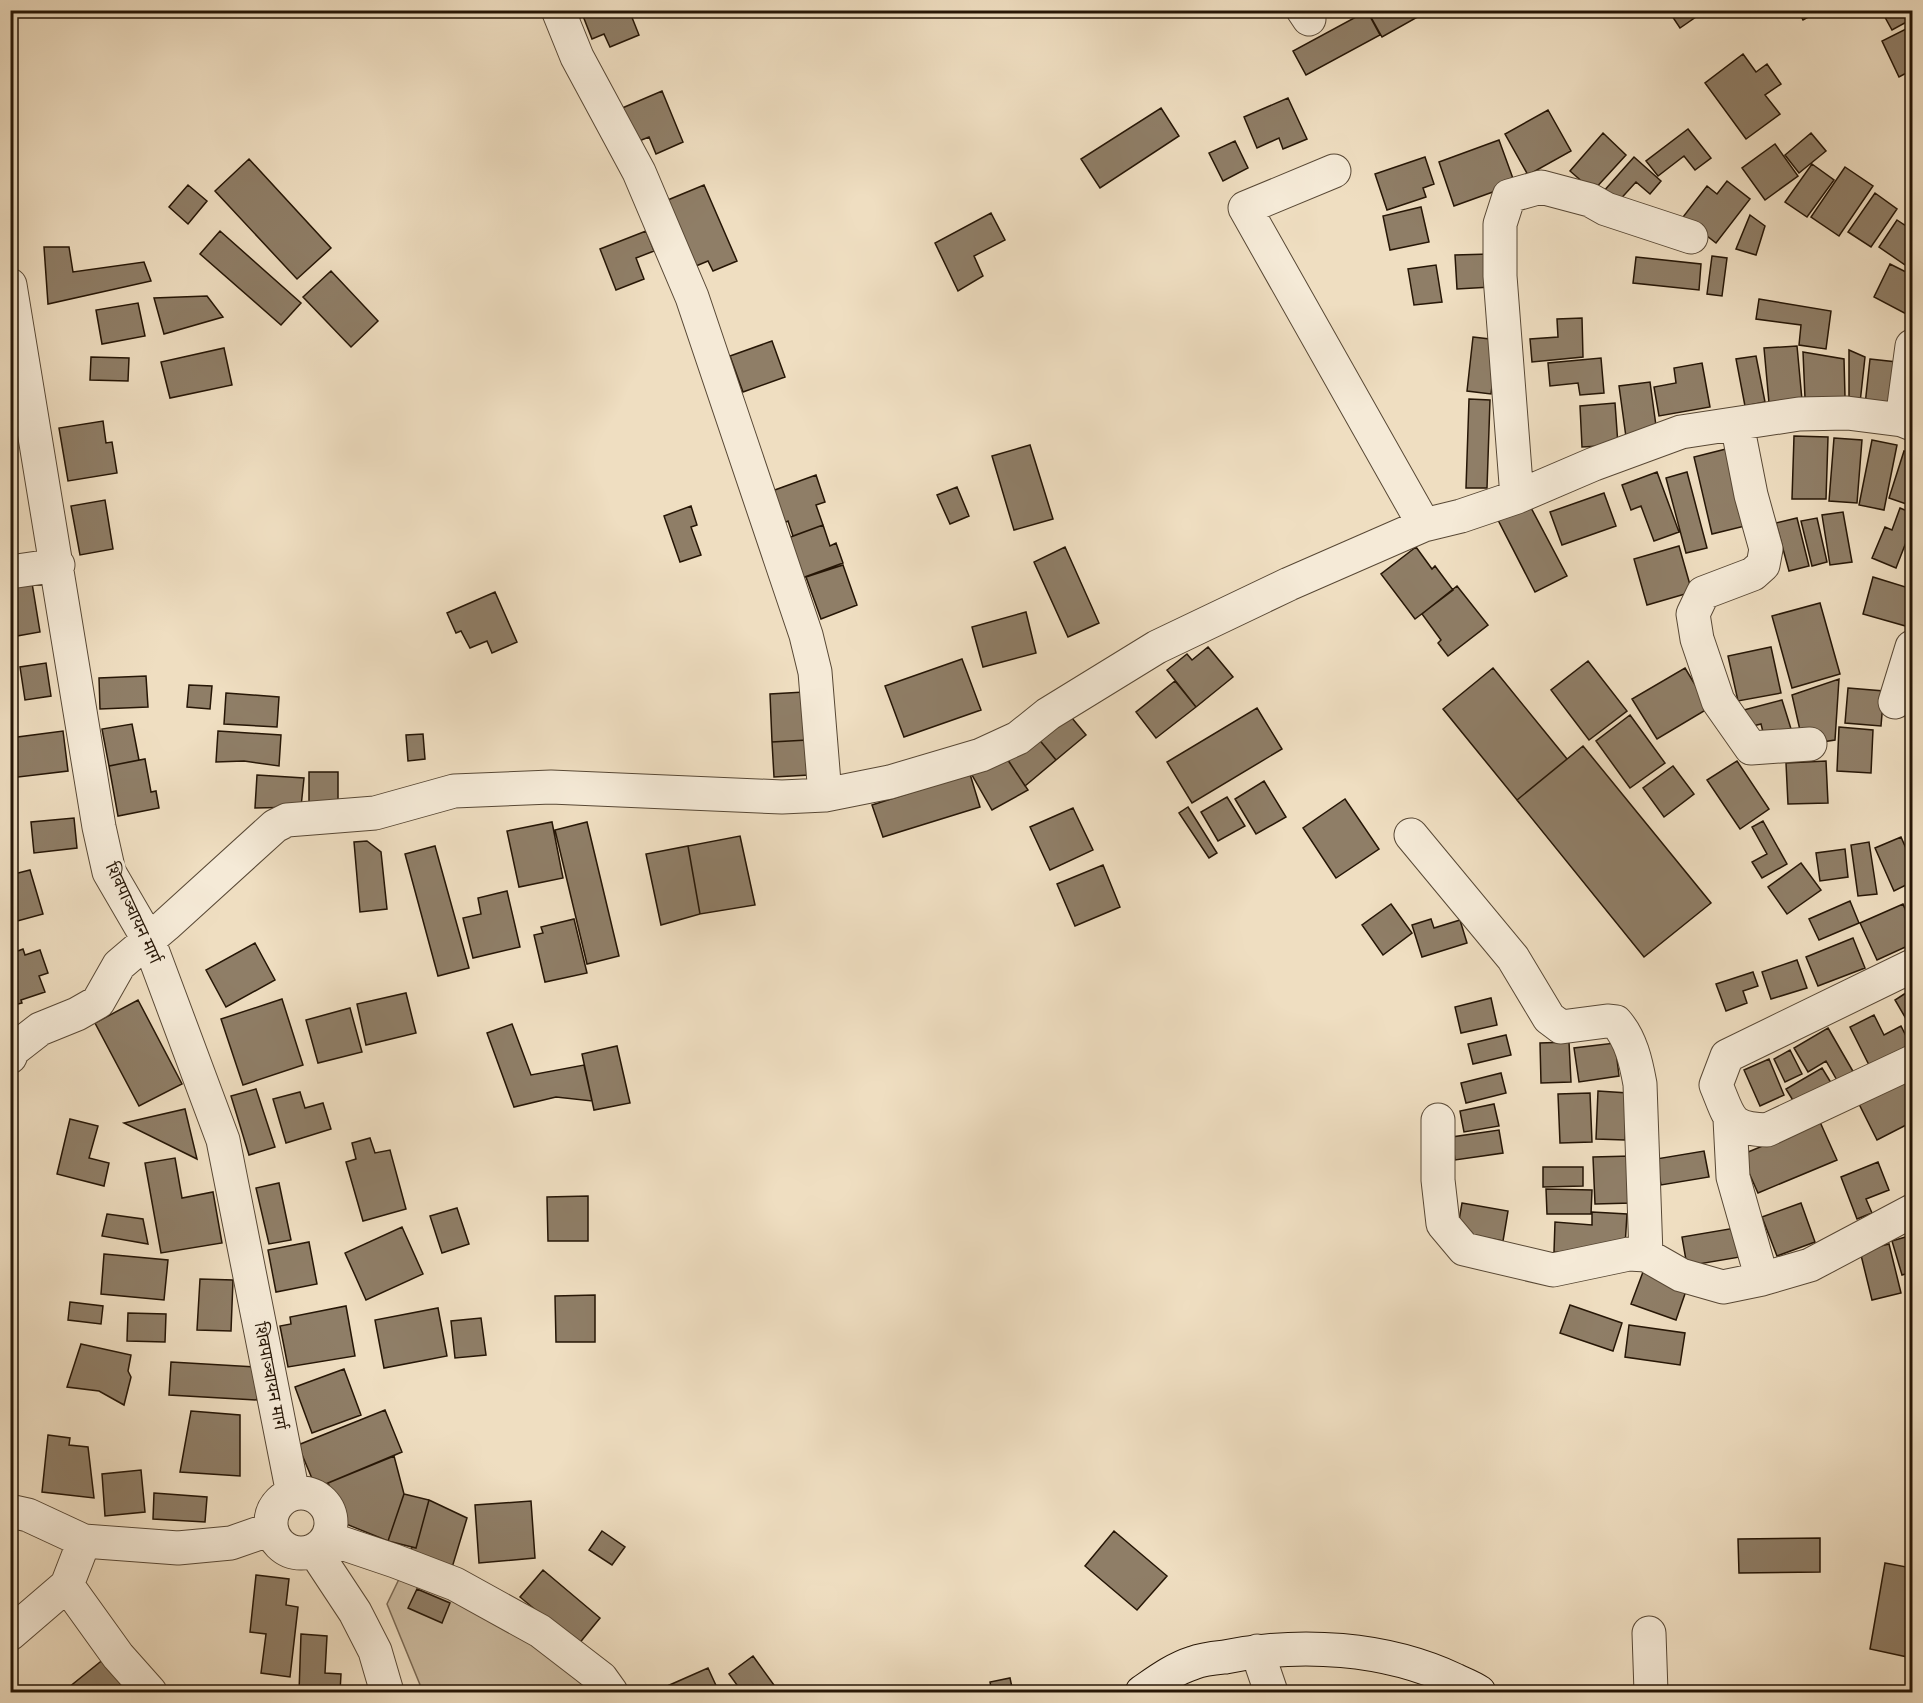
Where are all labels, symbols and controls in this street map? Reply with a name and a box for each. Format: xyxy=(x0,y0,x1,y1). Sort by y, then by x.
street label: शिवपाञ्चायन मार्ग xyxy=(98,857,168,969)
street label: शिवपाञ्चायन मार्ग xyxy=(247,1319,293,1433)

